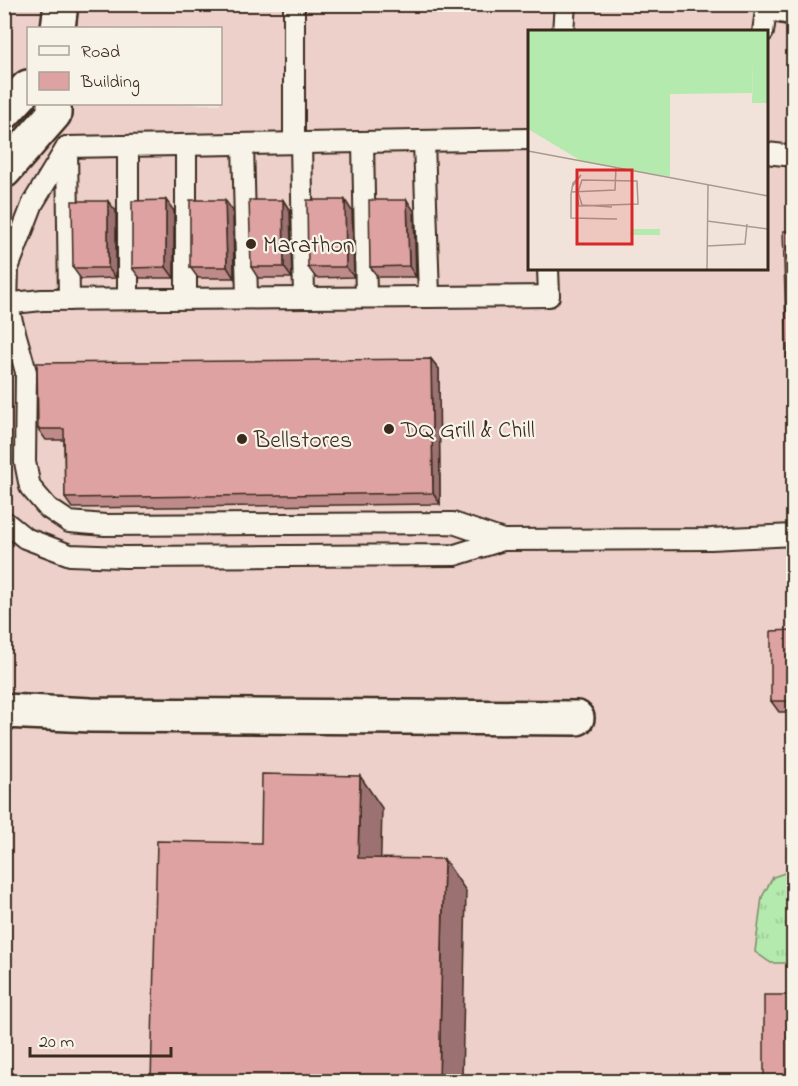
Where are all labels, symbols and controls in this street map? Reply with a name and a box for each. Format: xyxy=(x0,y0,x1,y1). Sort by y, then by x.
legend xyxy=(27,27,222,105)
inset map xyxy=(528,30,768,270)
text: Road xyxy=(81,40,120,66)
text: Building xyxy=(80,70,140,97)
place label: Marathon xyxy=(263,229,355,264)
marker: Marathon xyxy=(244,237,258,251)
place label: DQ Grill & Chill xyxy=(400,414,535,449)
marker: DQ Grill & Chill xyxy=(382,422,396,436)
place label: Bellstores xyxy=(253,424,352,459)
marker: Bellstores xyxy=(235,432,249,446)
scale bar xyxy=(30,1020,171,1058)
text: 20 m xyxy=(39,1030,74,1056)

